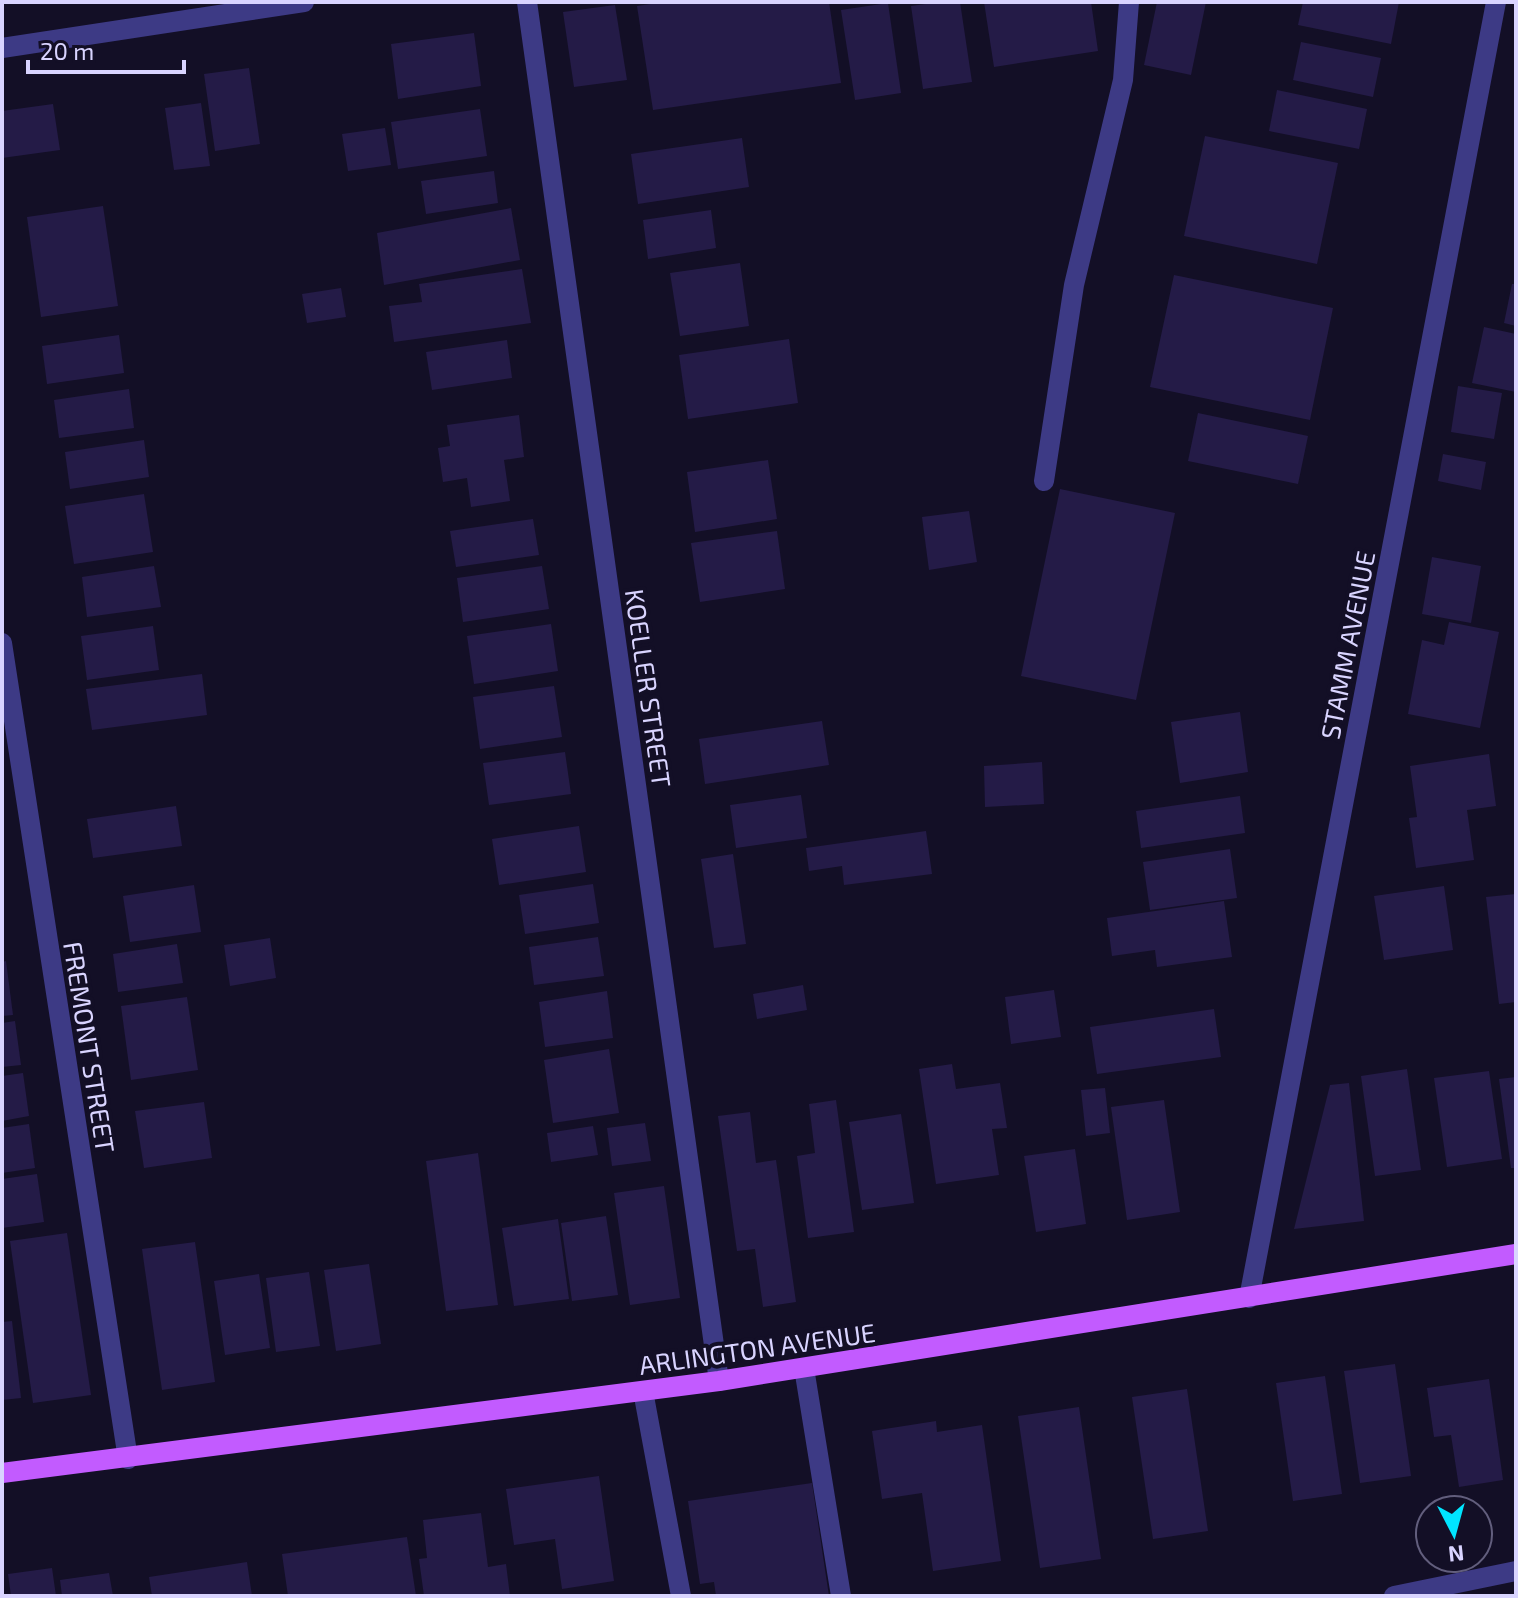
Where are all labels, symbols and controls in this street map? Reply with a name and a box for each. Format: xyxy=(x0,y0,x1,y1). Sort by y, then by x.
scale bar xyxy=(28,24,184,74)
text: 20 m xyxy=(40,36,94,65)
street label: STAMM AVENUE xyxy=(1314,548,1380,742)
street label: KOELLER STREET xyxy=(620,587,678,789)
street label: FREMONT STREET xyxy=(58,939,122,1155)
street label: ARLINGTON AVENUE xyxy=(637,1316,877,1380)
north arrow xyxy=(1414,1494,1494,1574)
text: N xyxy=(1447,1541,1465,1569)

